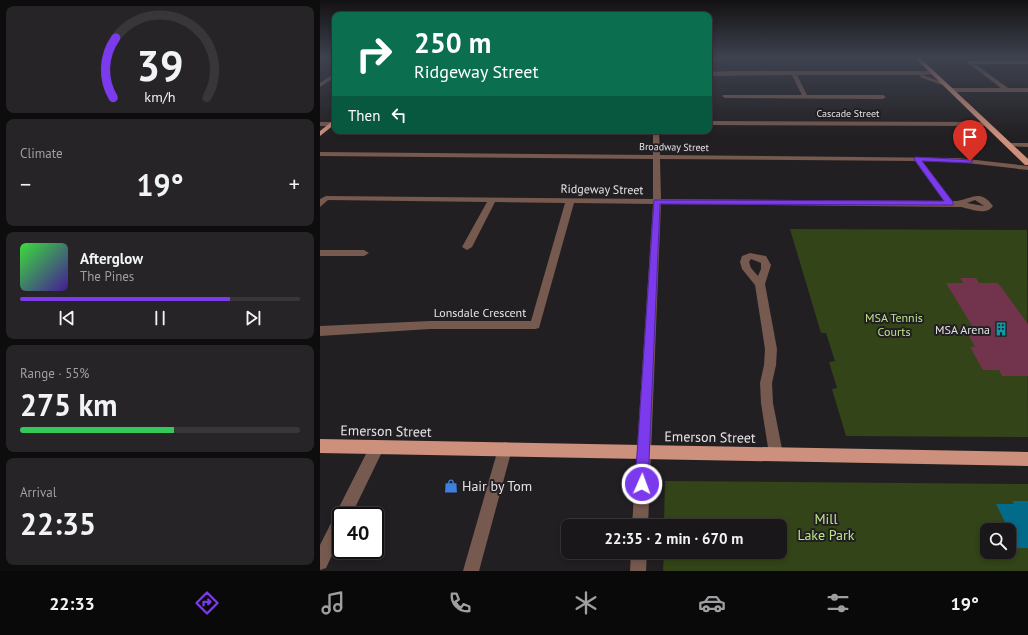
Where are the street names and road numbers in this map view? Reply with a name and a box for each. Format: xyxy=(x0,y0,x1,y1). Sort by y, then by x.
street label: Cascade Street xyxy=(817,107,880,120)
street label: Broadway Street xyxy=(639,140,710,154)
street label: Ridgeway Street xyxy=(560,181,644,197)
street label: Lonsdale Crescent xyxy=(434,305,526,320)
street label: Emerson Street xyxy=(340,421,432,441)
street label: Emerson Street xyxy=(664,427,756,447)

